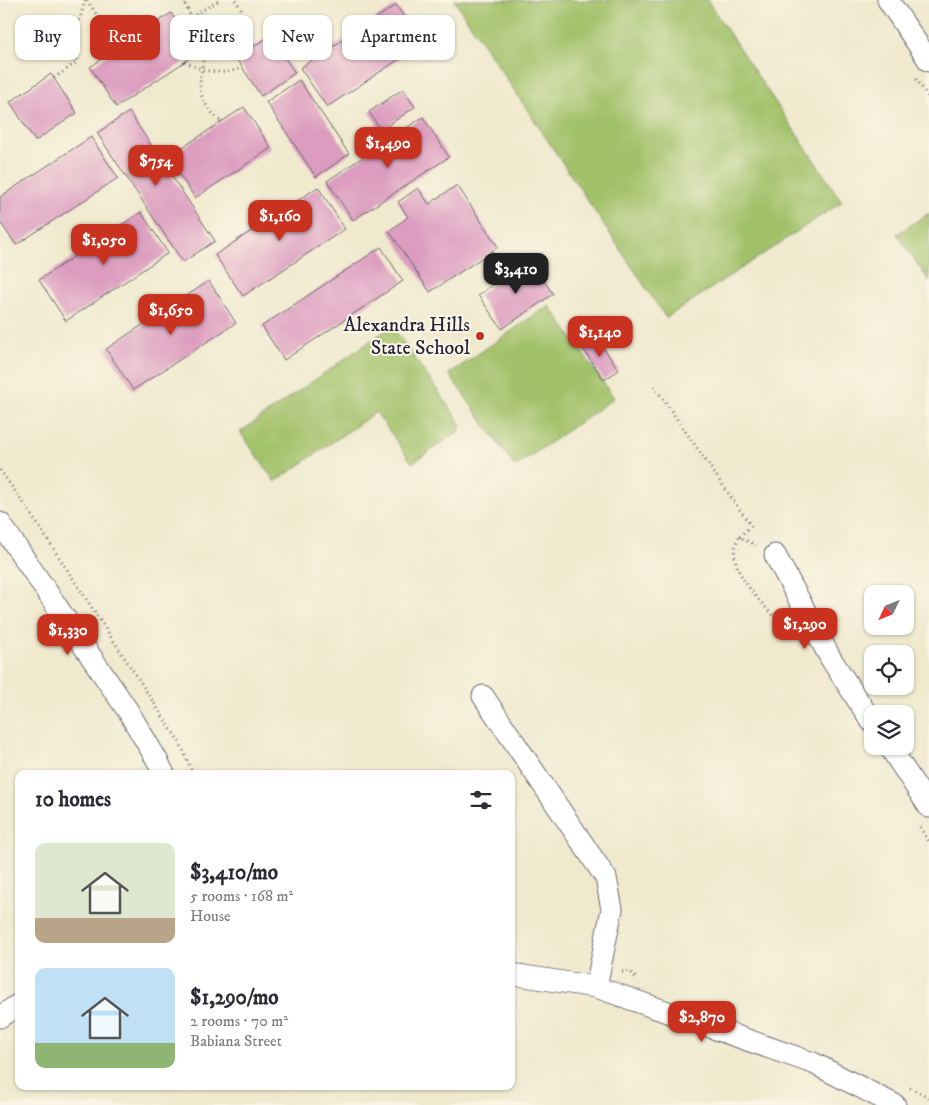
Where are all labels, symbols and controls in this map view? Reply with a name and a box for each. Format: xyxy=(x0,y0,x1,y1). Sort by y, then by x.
chip: Buy xyxy=(15,15,80,60)
chip: Rent xyxy=(90,15,160,60)
chip: Filters xyxy=(170,15,253,60)
chip: New xyxy=(263,15,332,60)
chip: Apartment xyxy=(342,15,455,60)
pin: $1,490 xyxy=(347,126,429,169)
text: $1,490 xyxy=(365,133,411,153)
pin: $754 xyxy=(126,144,186,187)
text: $754 xyxy=(139,151,173,171)
pin: $1,160 xyxy=(239,200,321,242)
text: $1,160 xyxy=(259,206,301,226)
pin: $1,050 xyxy=(63,224,145,266)
text: $1,050 xyxy=(82,230,126,250)
pin: $3,410 xyxy=(475,252,557,295)
text: $3,410 xyxy=(495,259,537,279)
pin: $1,650 xyxy=(130,294,212,336)
text: $1,650 xyxy=(149,300,193,320)
place label: Alexandra Hills State School xyxy=(343,313,470,361)
pin: $1,140 xyxy=(559,316,641,358)
text: $1,140 xyxy=(579,322,621,342)
marker: Alexandra Hills State School xyxy=(474,330,486,342)
north arrow xyxy=(864,585,914,635)
map controls xyxy=(864,585,914,755)
pin: $1,290 xyxy=(764,608,846,650)
pin: $1,330 xyxy=(27,614,109,656)
text: $1,290 xyxy=(783,614,827,634)
text: $1,330 xyxy=(48,620,88,640)
button: locate xyxy=(864,645,914,695)
button: layers xyxy=(864,705,914,755)
icon: filters xyxy=(467,786,495,814)
text: 10 homes xyxy=(35,787,111,813)
text: $3,410/mo xyxy=(190,860,278,886)
icon: home xyxy=(75,863,135,923)
text: 5 rooms · 168 m² xyxy=(190,886,293,906)
text: House xyxy=(190,906,231,926)
text: $1,290/mo xyxy=(190,985,279,1011)
icon: home xyxy=(75,988,135,1048)
pin: $2,870 xyxy=(661,1000,743,1043)
text: $2,870 xyxy=(679,1007,725,1027)
text: 2 rooms · 70 m² xyxy=(190,1011,288,1031)
text: Babiana Street xyxy=(190,1031,282,1051)

